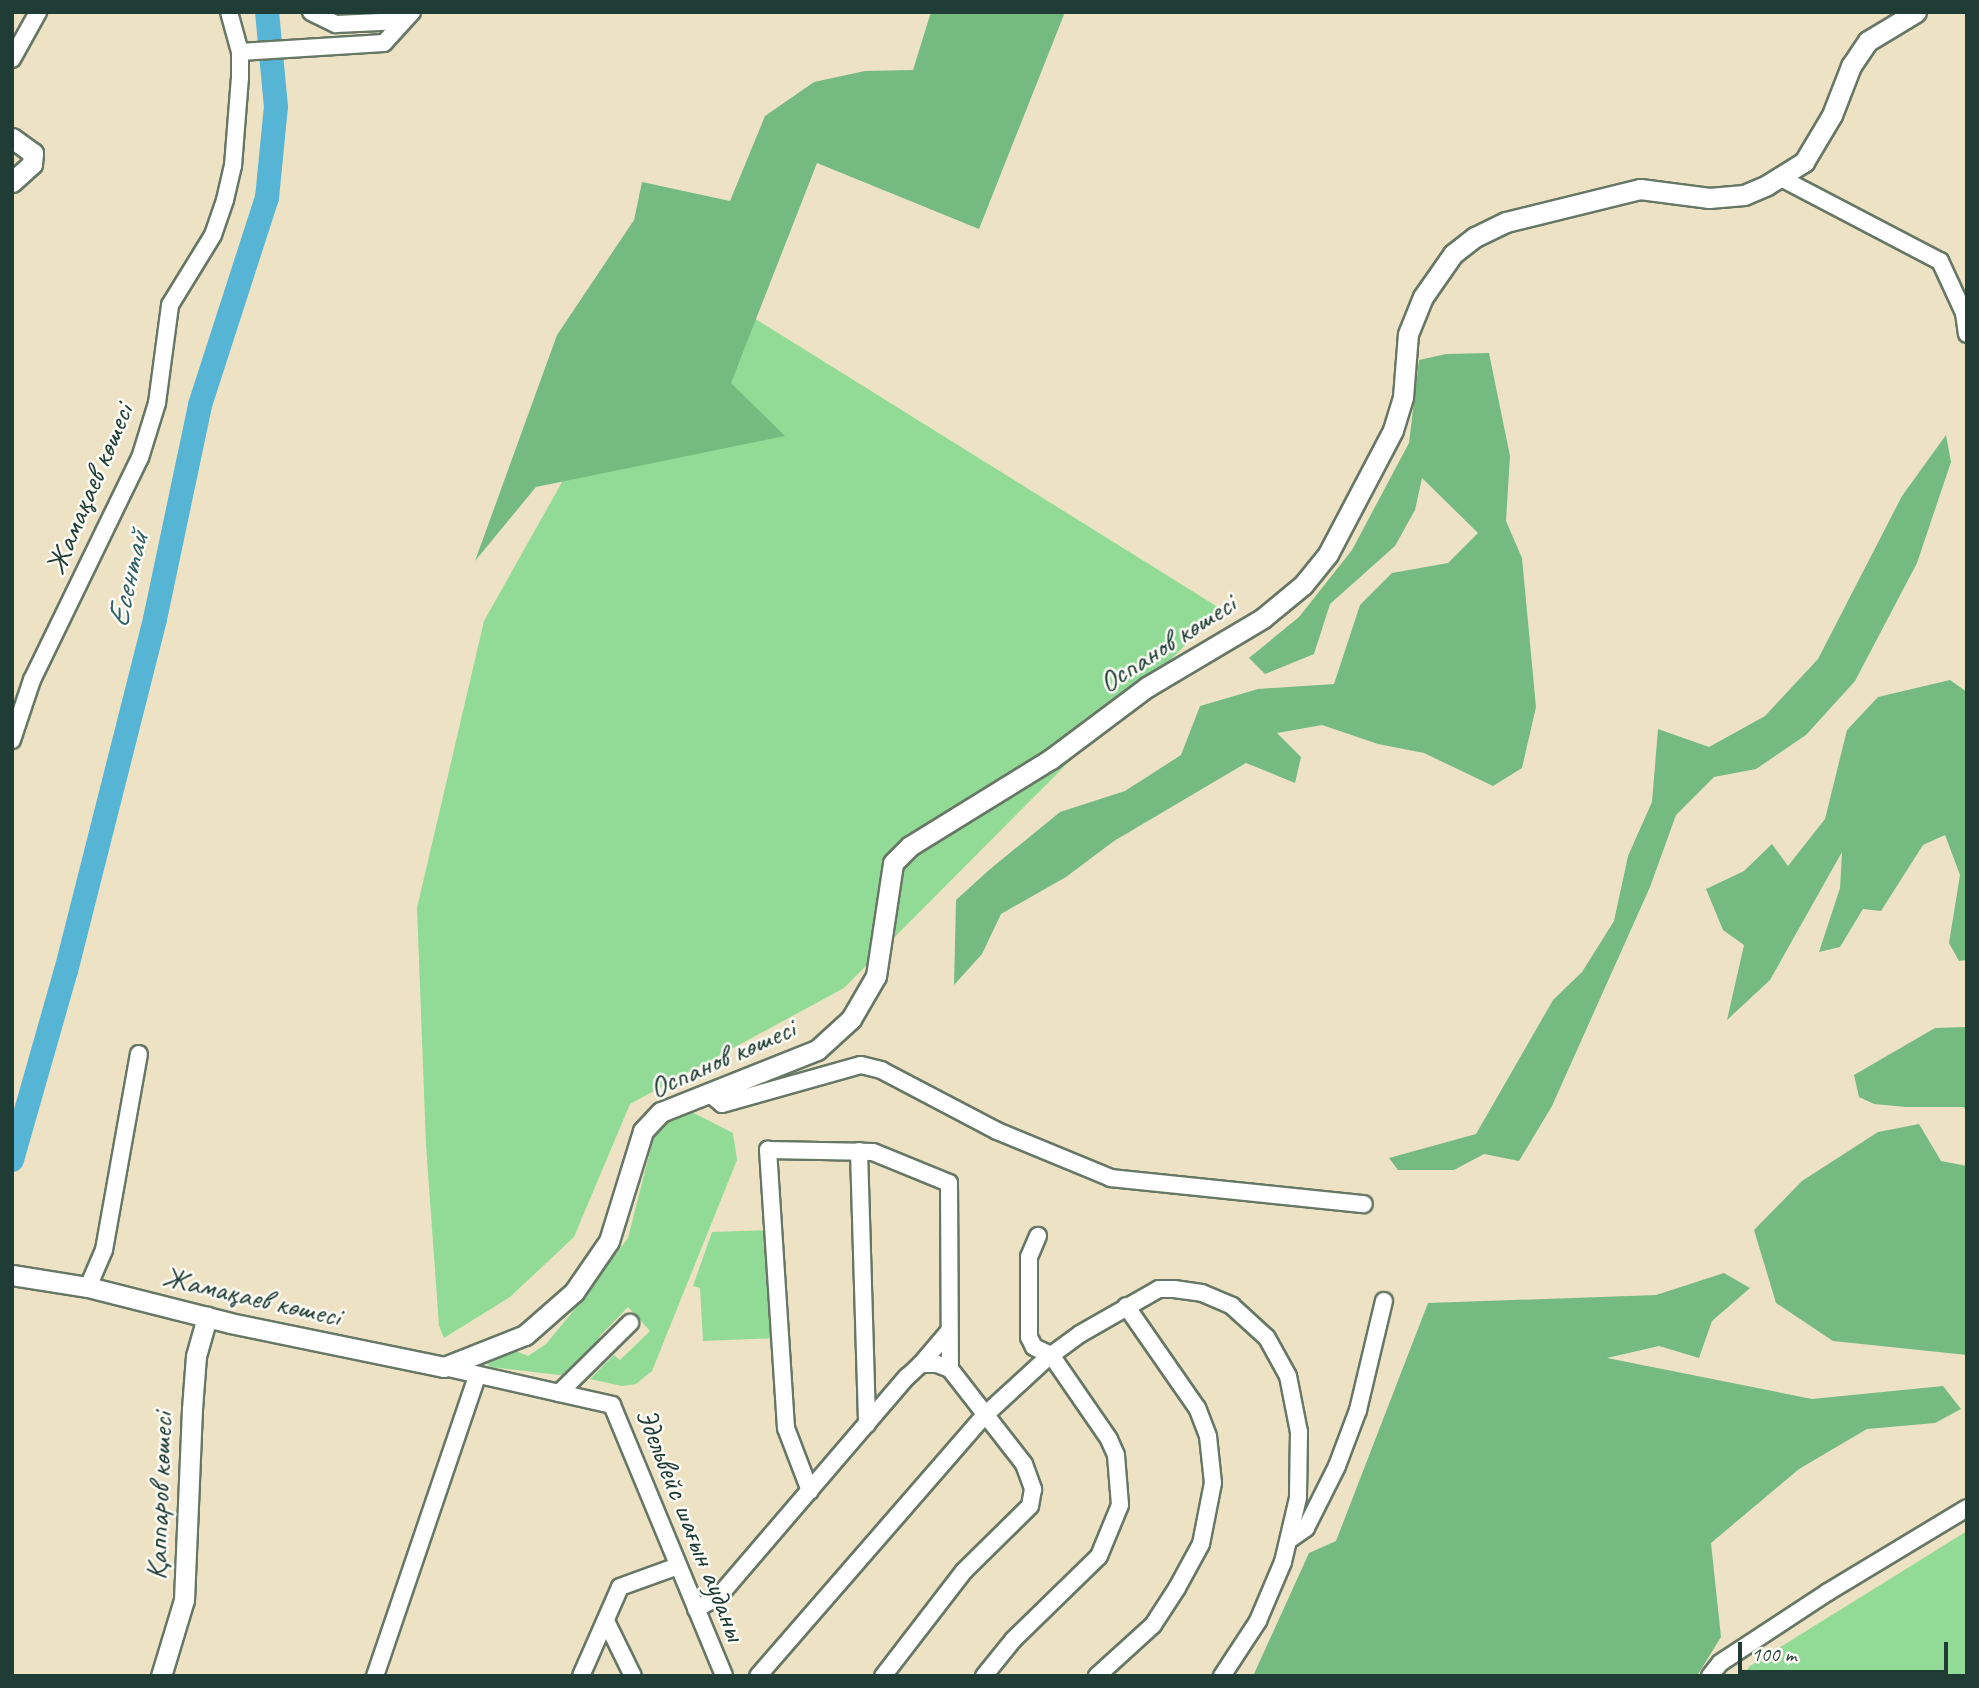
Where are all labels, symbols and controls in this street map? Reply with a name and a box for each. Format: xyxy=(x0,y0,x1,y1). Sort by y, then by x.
street label: Жамақаев көшесі xyxy=(37,398,141,580)
water label: Есентай xyxy=(98,529,158,631)
street label: Оспанов көшесі xyxy=(1092,586,1242,700)
street label: Оспанов көшесі xyxy=(644,1010,800,1106)
street label: Жамақаев көшесі xyxy=(159,1258,345,1334)
street label: Эдельвейс шағын ауданы xyxy=(627,1401,755,1647)
street label: Қаппаров көшесі xyxy=(138,1411,180,1581)
scale bar xyxy=(1741,1628,1951,1672)
text: 100 m xyxy=(1751,1641,1796,1667)

